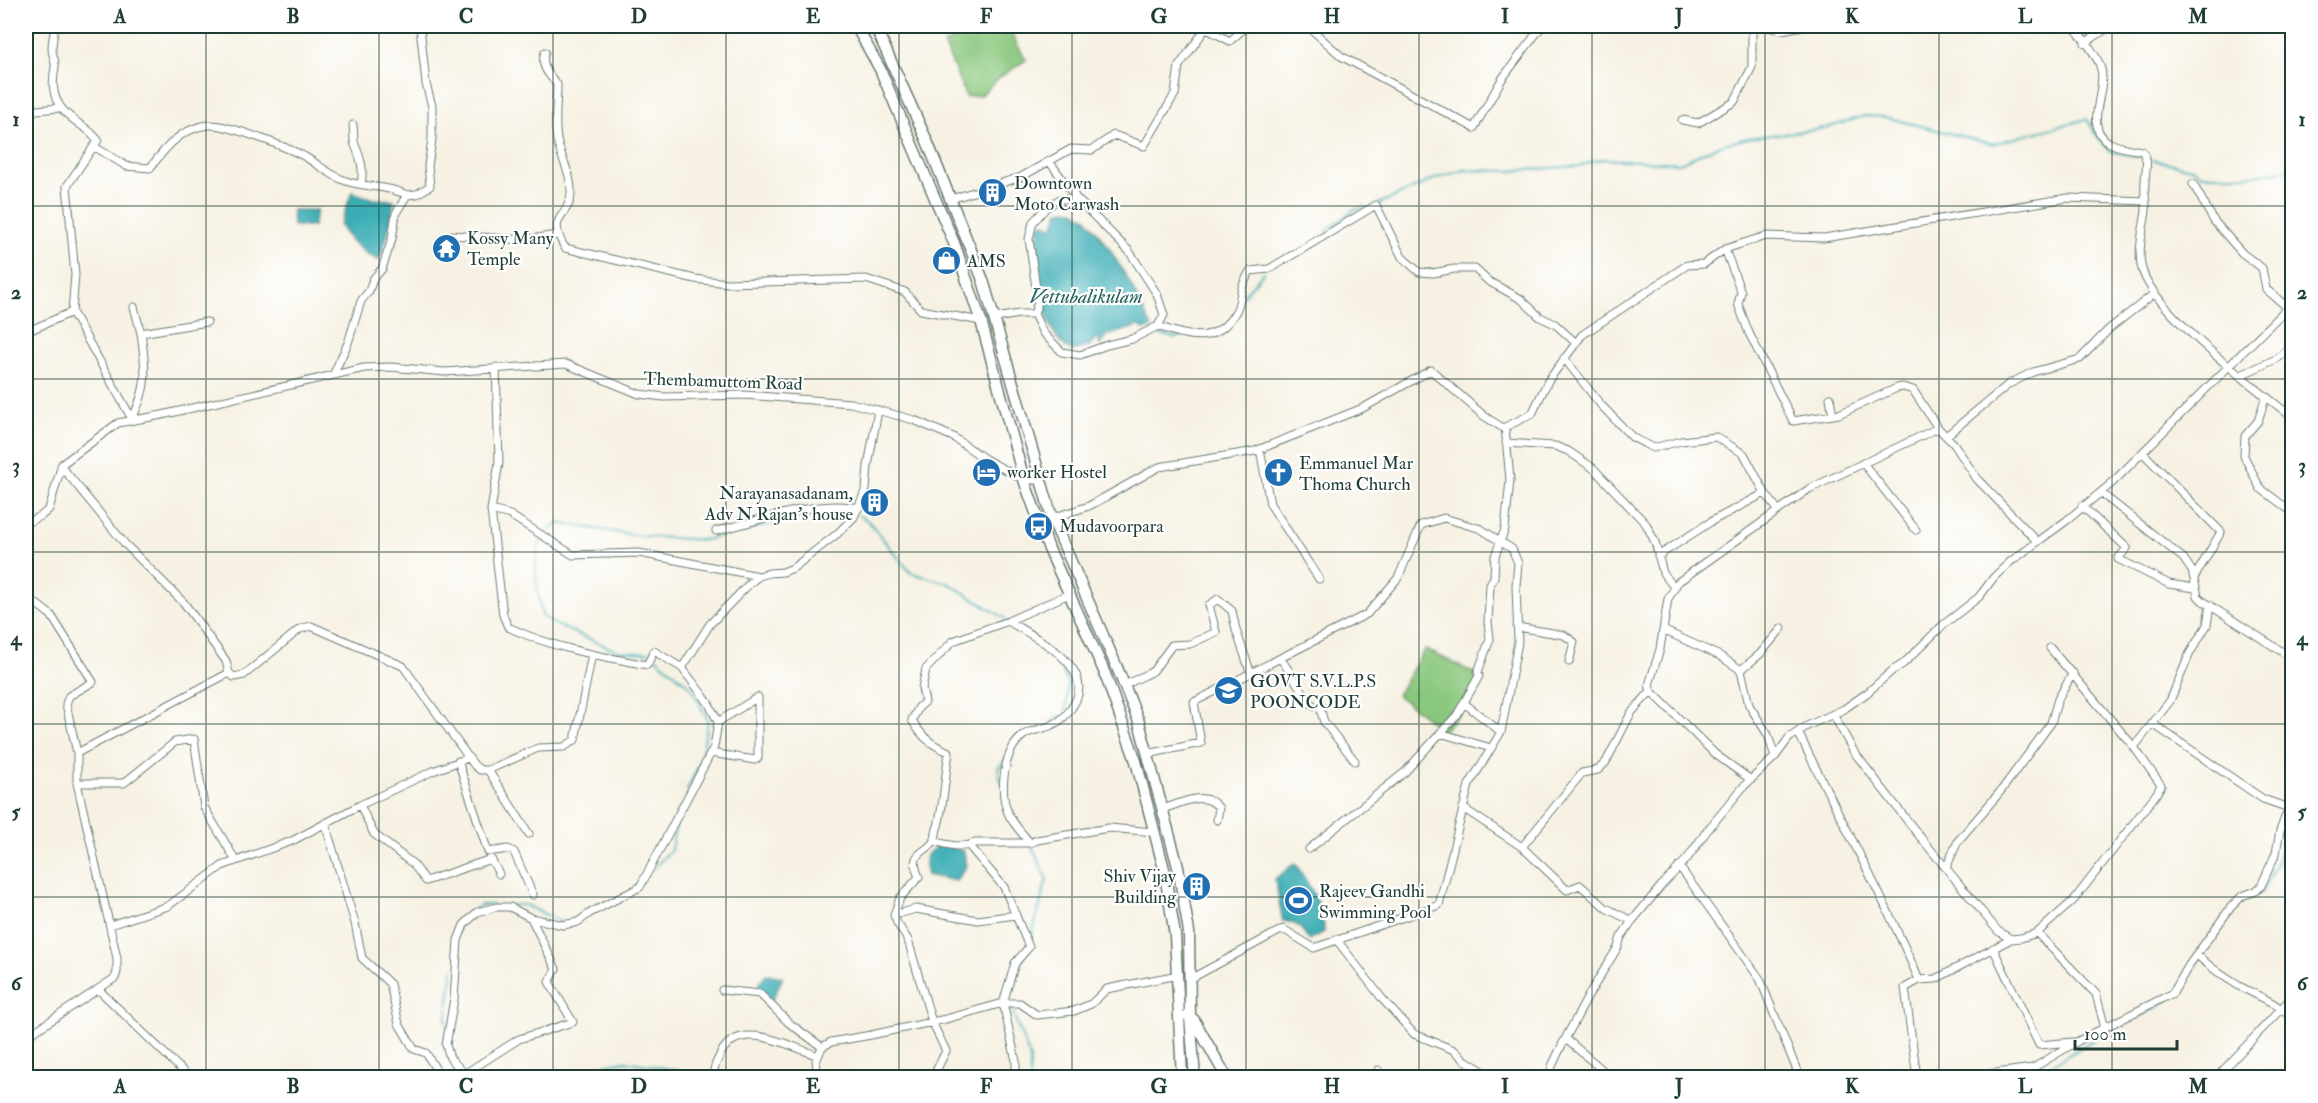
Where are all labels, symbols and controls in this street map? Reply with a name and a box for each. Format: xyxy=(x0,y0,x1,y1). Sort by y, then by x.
text: A xyxy=(113,4,127,29)
text: B xyxy=(286,4,300,29)
text: C xyxy=(459,4,473,29)
text: D xyxy=(631,4,647,29)
text: E xyxy=(806,4,821,29)
text: F xyxy=(980,4,993,29)
text: G xyxy=(1151,4,1168,29)
text: H xyxy=(1324,4,1340,29)
text: I xyxy=(1501,4,1509,29)
text: J xyxy=(1674,4,1683,29)
text: K xyxy=(1845,4,1860,29)
text: L xyxy=(2018,4,2033,29)
text: M xyxy=(2187,4,2208,29)
text: 1 xyxy=(12,107,20,132)
text: 1 xyxy=(2298,107,2306,132)
place label: Downtown Moto Carwash xyxy=(1014,172,1120,216)
building icon: Downtown Moto Carwash xyxy=(977,177,1009,209)
place label: Kossy Many Temple xyxy=(467,227,555,271)
temple icon: Kossy Many Temple xyxy=(430,232,462,264)
shop icon: AMS xyxy=(930,245,962,277)
place label: AMS xyxy=(966,250,1006,273)
text: 2 xyxy=(11,280,21,305)
text: 2 xyxy=(2297,280,2307,305)
water label: Vettubalikulam xyxy=(1029,284,1143,309)
street label: Thembamuttom Road xyxy=(643,367,803,396)
place label: Emmanuel Mar Thoma Church xyxy=(1299,452,1413,496)
text: 3 xyxy=(12,453,20,478)
text: 3 xyxy=(2298,453,2306,478)
hotel icon: worker Hostel xyxy=(970,456,1002,488)
church icon: Emmanuel Mar Thoma Church xyxy=(1262,457,1294,489)
place label: worker Hostel xyxy=(1007,461,1107,484)
place label: Narayanasadanam, Adv N Rajan's house xyxy=(704,482,853,526)
building icon: Narayanasadanam, Adv N Rajan's house xyxy=(858,487,890,519)
bus stop icon: Mudavoorpara xyxy=(1022,510,1054,542)
place label: Mudavoorpara xyxy=(1059,515,1164,538)
text: 4 xyxy=(10,626,23,651)
text: 4 xyxy=(2296,626,2309,651)
place label: GOVT S.V.L.P.S POONCODE xyxy=(1250,670,1376,714)
school or university icon: GOVT S.V.L.P.S POONCODE xyxy=(1213,675,1245,707)
text: 5 xyxy=(12,799,22,824)
text: 5 xyxy=(2298,799,2308,824)
place label: Shiv Vijay Building xyxy=(1104,865,1177,909)
building icon: Shiv Vijay Building xyxy=(1181,870,1213,902)
place label: Rajeev Gandhi Swimming Pool xyxy=(1319,880,1432,924)
sports icon: Rajeev Gandhi Swimming Pool xyxy=(1282,885,1314,917)
text: 6 xyxy=(11,971,23,996)
text: 6 xyxy=(2297,971,2309,996)
scale bar xyxy=(2075,1013,2177,1051)
text: 100 m xyxy=(2084,1023,2127,1046)
text: A xyxy=(113,1074,127,1099)
text: B xyxy=(286,1074,300,1099)
text: C xyxy=(459,1074,473,1099)
text: D xyxy=(631,1074,647,1099)
text: E xyxy=(806,1074,821,1099)
text: F xyxy=(980,1074,993,1099)
text: G xyxy=(1151,1074,1168,1099)
text: H xyxy=(1324,1074,1340,1099)
text: I xyxy=(1501,1074,1509,1099)
text: J xyxy=(1674,1074,1683,1099)
text: K xyxy=(1845,1074,1860,1099)
text: L xyxy=(2018,1074,2033,1099)
text: M xyxy=(2187,1074,2208,1099)

